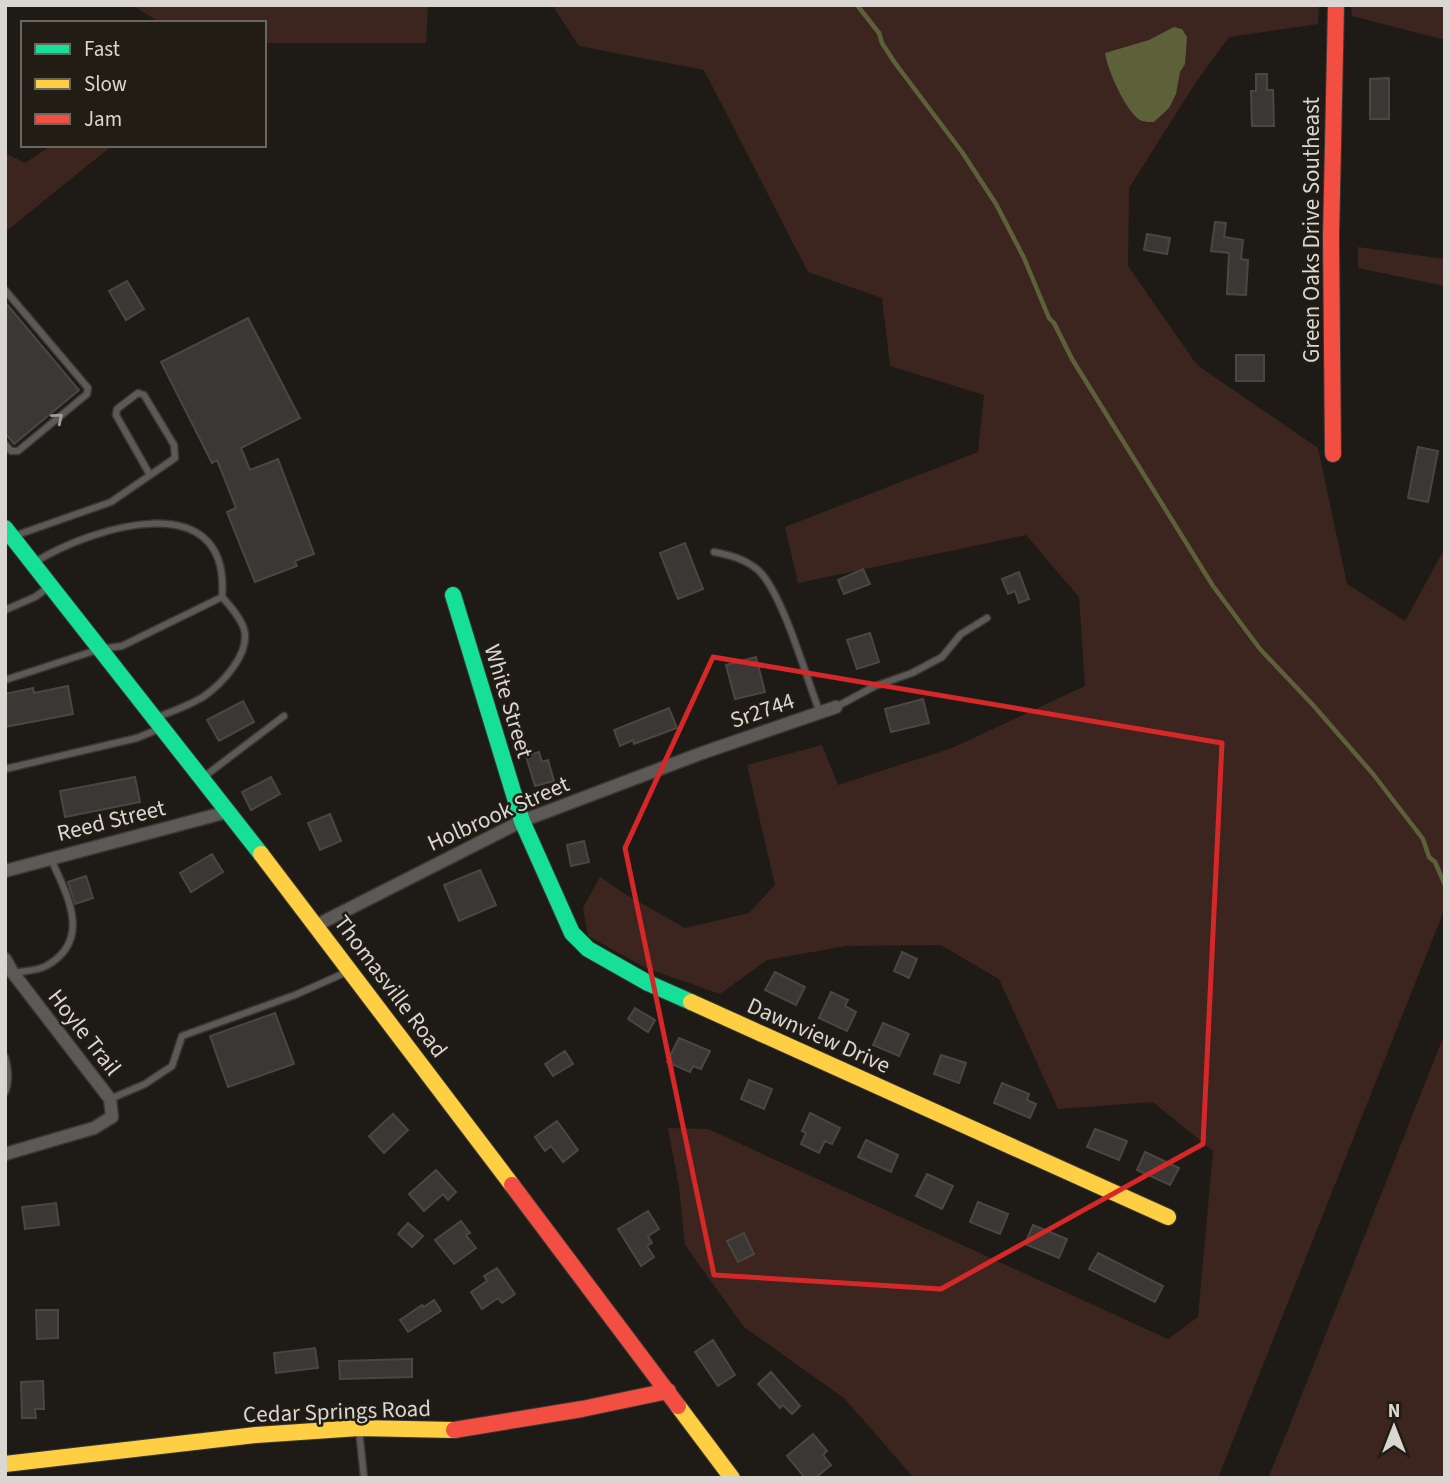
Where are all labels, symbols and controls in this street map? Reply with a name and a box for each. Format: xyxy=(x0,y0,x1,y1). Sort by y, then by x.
legend xyxy=(21,21,266,147)
text: Fast xyxy=(84,34,120,64)
text: Slow xyxy=(84,69,127,99)
street label: Green Oaks Drive Southeast xyxy=(1295,97,1328,363)
text: Jam xyxy=(84,104,122,134)
one-way arrow xyxy=(50,414,63,426)
street label: White Street xyxy=(476,640,542,762)
street label: Sr2744 xyxy=(726,684,799,737)
street label: Holbrook Street xyxy=(422,767,575,860)
street label: Reed Street xyxy=(53,791,169,850)
street label: Thomasville Road xyxy=(326,908,455,1065)
street label: Hoyle Trail xyxy=(40,982,129,1083)
street label: Dawnview Drive xyxy=(742,989,896,1082)
street label: Cedar Springs Road xyxy=(243,1392,432,1431)
north arrow xyxy=(1359,1392,1429,1462)
text: N xyxy=(1388,1398,1400,1425)

